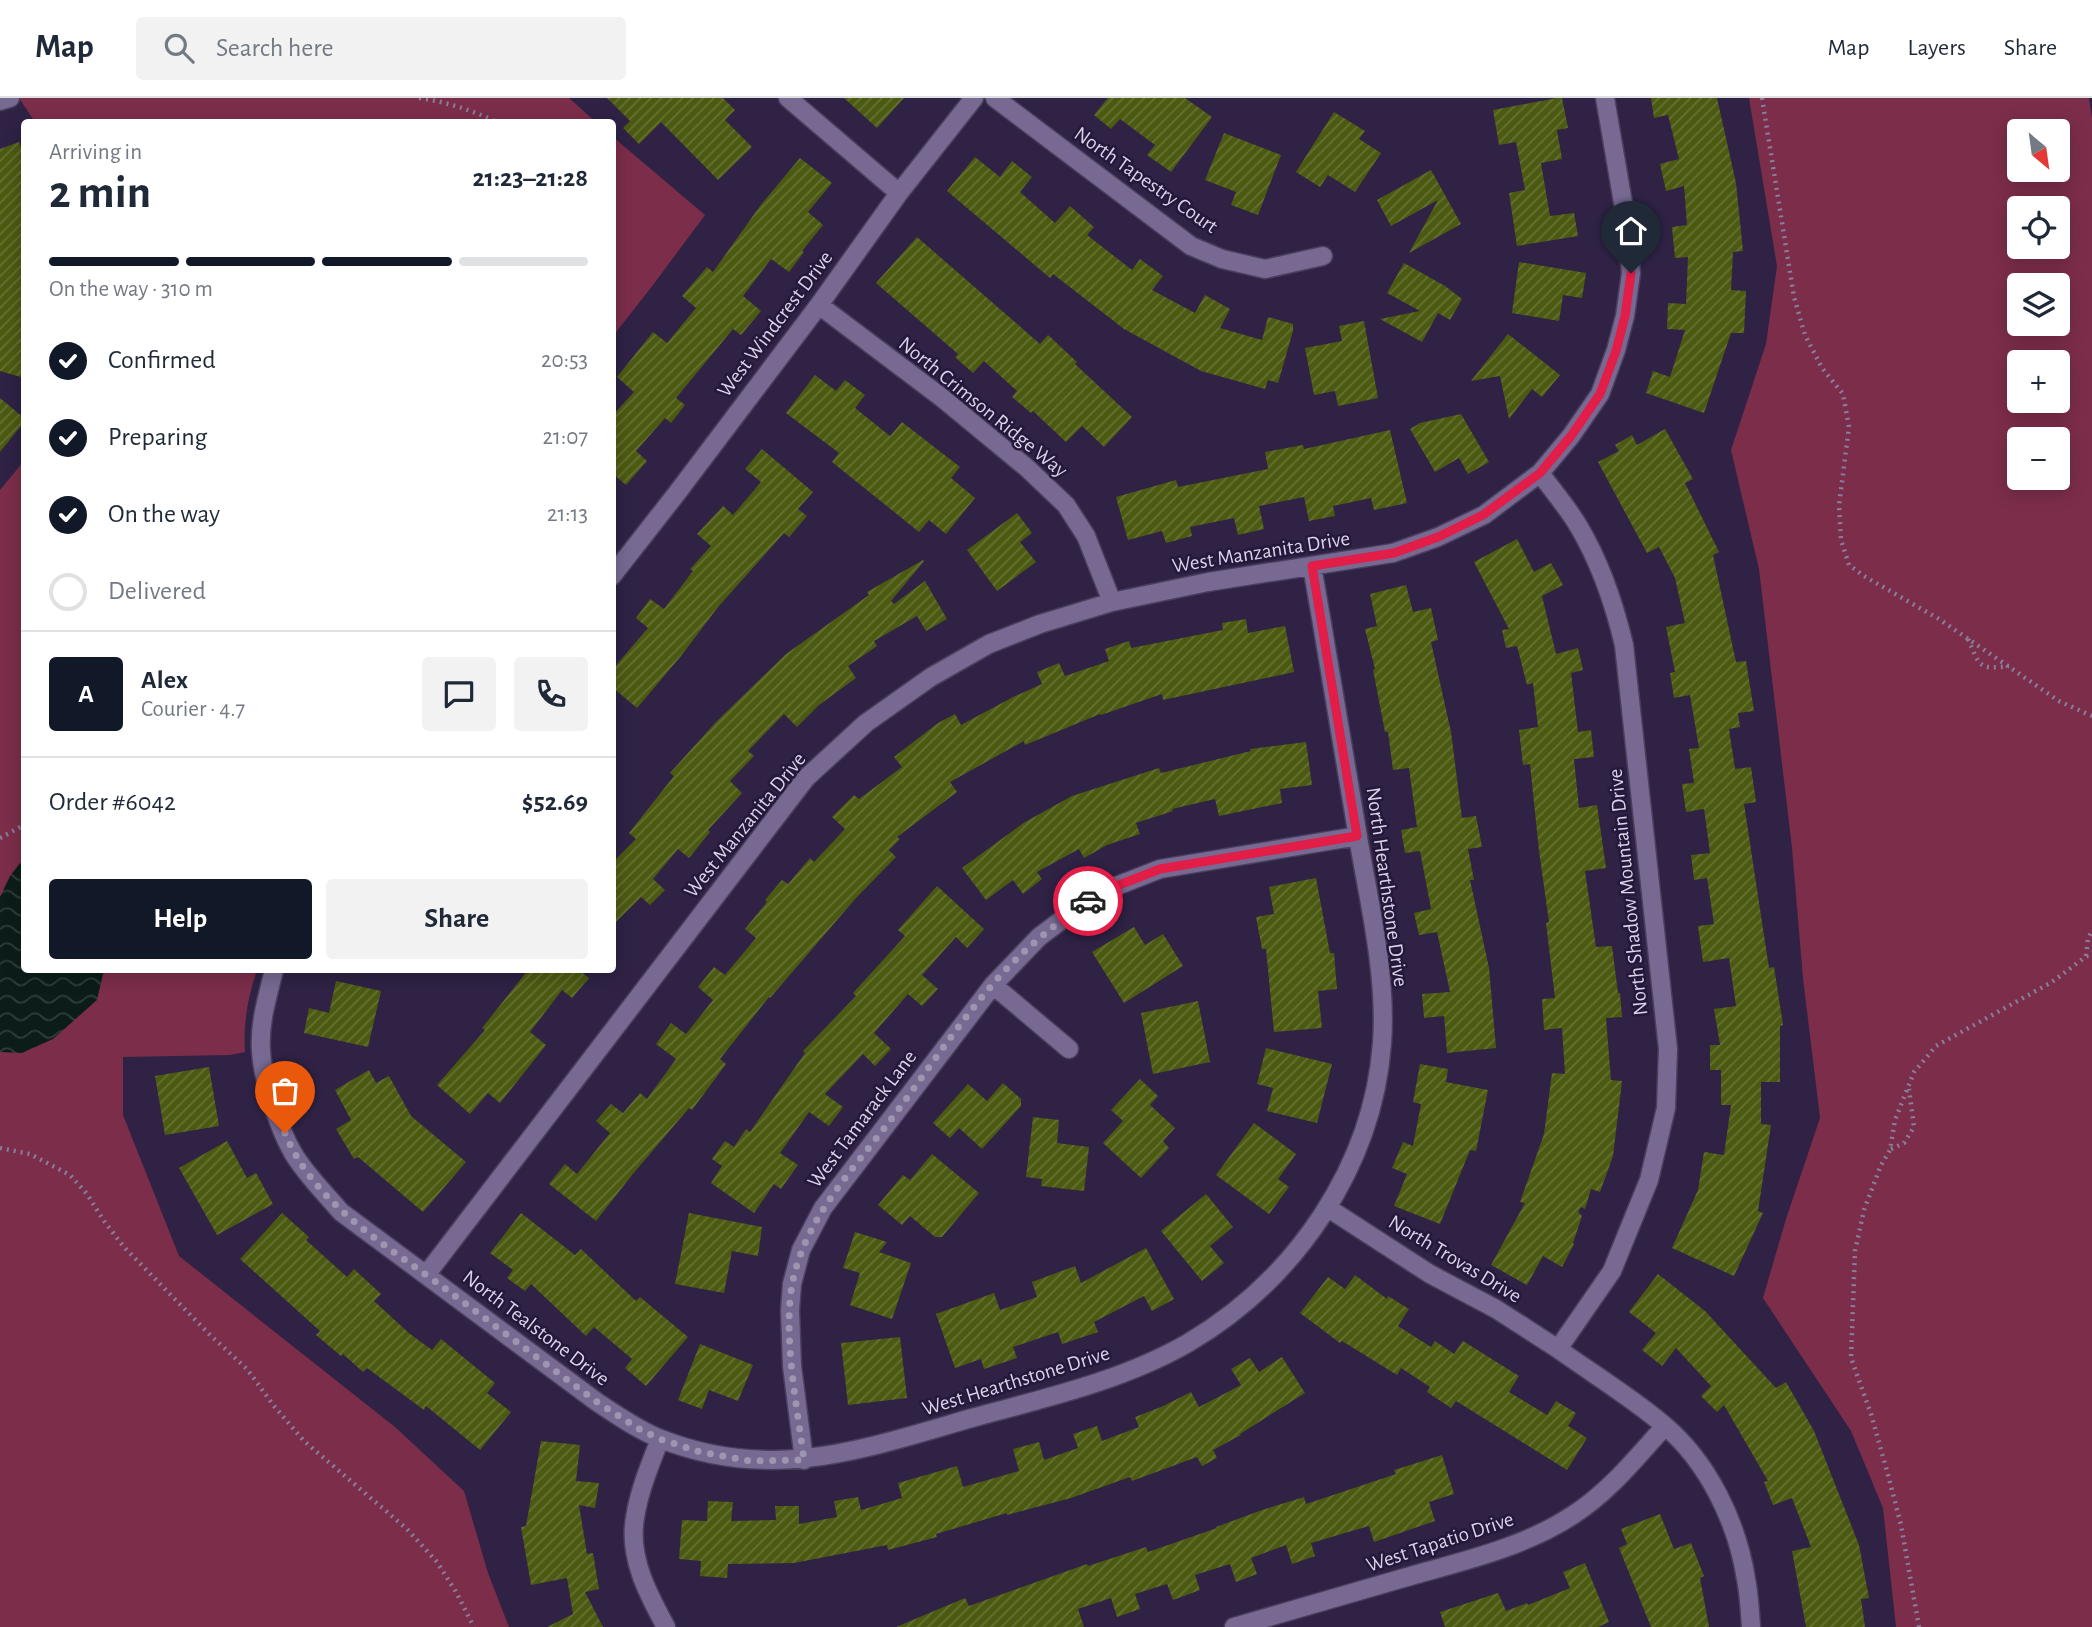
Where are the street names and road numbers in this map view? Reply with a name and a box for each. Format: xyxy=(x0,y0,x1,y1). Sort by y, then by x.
street label: North Tapestry Court xyxy=(1071,123,1222,237)
street label: West Windcrest Drive xyxy=(713,247,837,401)
street label: North Crimson Ridge Way xyxy=(895,333,1071,481)
street label: West Manzanita Drive xyxy=(1171,528,1351,576)
street label: West Manzanita Drive xyxy=(680,749,810,901)
street label: North Shadow Mountain Drive xyxy=(1605,768,1651,1016)
street label: North Hearthstone Drive xyxy=(1363,786,1411,988)
street label: West Tamarack Lane xyxy=(804,1046,920,1192)
street label: North Trovas Drive xyxy=(1385,1211,1525,1307)
street label: North Tealstone Drive xyxy=(459,1266,613,1390)
street label: West Hearthstone Drive xyxy=(920,1342,1112,1420)
street label: West Tapatio Drive xyxy=(1364,1508,1516,1576)

